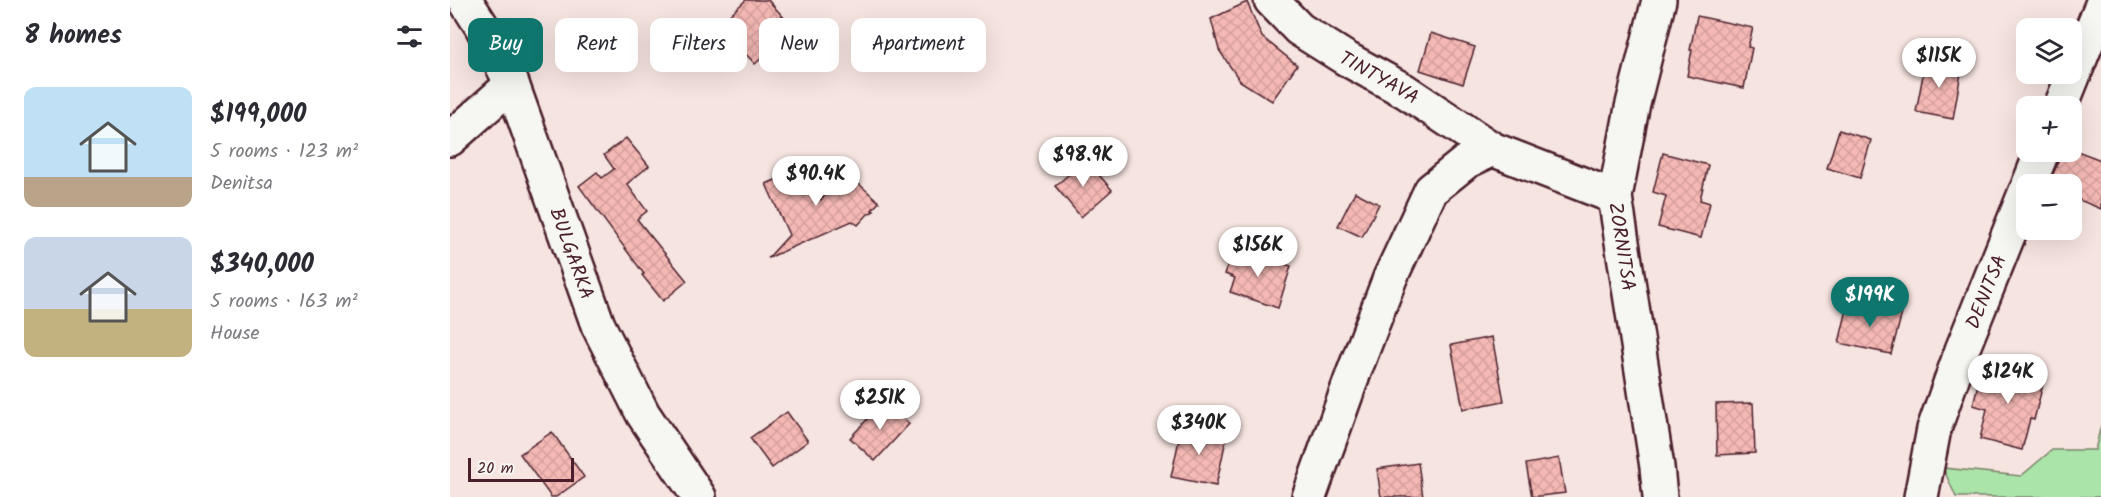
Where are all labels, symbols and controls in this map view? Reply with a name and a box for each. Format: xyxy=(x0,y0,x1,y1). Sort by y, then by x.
text: 8 homes xyxy=(24,15,122,57)
chip: Buy xyxy=(468,18,543,72)
chip: Rent xyxy=(555,18,638,72)
chip: Filters xyxy=(650,18,747,72)
chip: New xyxy=(759,18,839,72)
chip: Apartment xyxy=(851,18,986,72)
map controls xyxy=(2016,18,2082,240)
button: layers xyxy=(2016,18,2082,84)
icon: filters xyxy=(393,20,426,53)
pin: $115K xyxy=(1897,38,1981,89)
text: $115K xyxy=(1916,41,1962,73)
street label: TINTYAVA xyxy=(1332,44,1425,114)
text: $199,000 xyxy=(210,94,306,136)
button: + xyxy=(2016,96,2082,162)
icon: home xyxy=(72,111,144,183)
text: 5 rooms · 123 m² xyxy=(210,136,358,168)
pin: $98.9K xyxy=(1034,137,1132,188)
text: $98.9K xyxy=(1053,140,1113,172)
pin: $90.4K xyxy=(767,156,865,207)
text: $90.4K xyxy=(786,159,846,191)
text: Denitsa xyxy=(210,168,273,200)
button: − xyxy=(2016,174,2082,240)
street label: ZORNITSA xyxy=(1598,200,1643,294)
street label: BULGARKA xyxy=(539,203,602,304)
pin: $156K xyxy=(1216,227,1300,278)
text: $156K xyxy=(1233,230,1283,262)
text: $340,000 xyxy=(210,244,314,286)
street label: DENITSA xyxy=(1958,250,2017,334)
icon: home xyxy=(72,261,144,333)
pin: $199K xyxy=(1828,277,1912,328)
text: $199K xyxy=(1845,280,1895,312)
text: 5 rooms · 163 m² xyxy=(210,286,358,318)
text: House xyxy=(210,318,260,350)
pin: $124K xyxy=(1966,354,2050,405)
text: $124K xyxy=(1982,357,2034,389)
pin: $251K xyxy=(838,380,922,431)
text: $251K xyxy=(854,383,906,415)
pin: $340K xyxy=(1157,405,1241,456)
text: $340K xyxy=(1171,408,1227,440)
scale bar xyxy=(468,455,574,482)
text: 20 m xyxy=(477,456,513,481)

